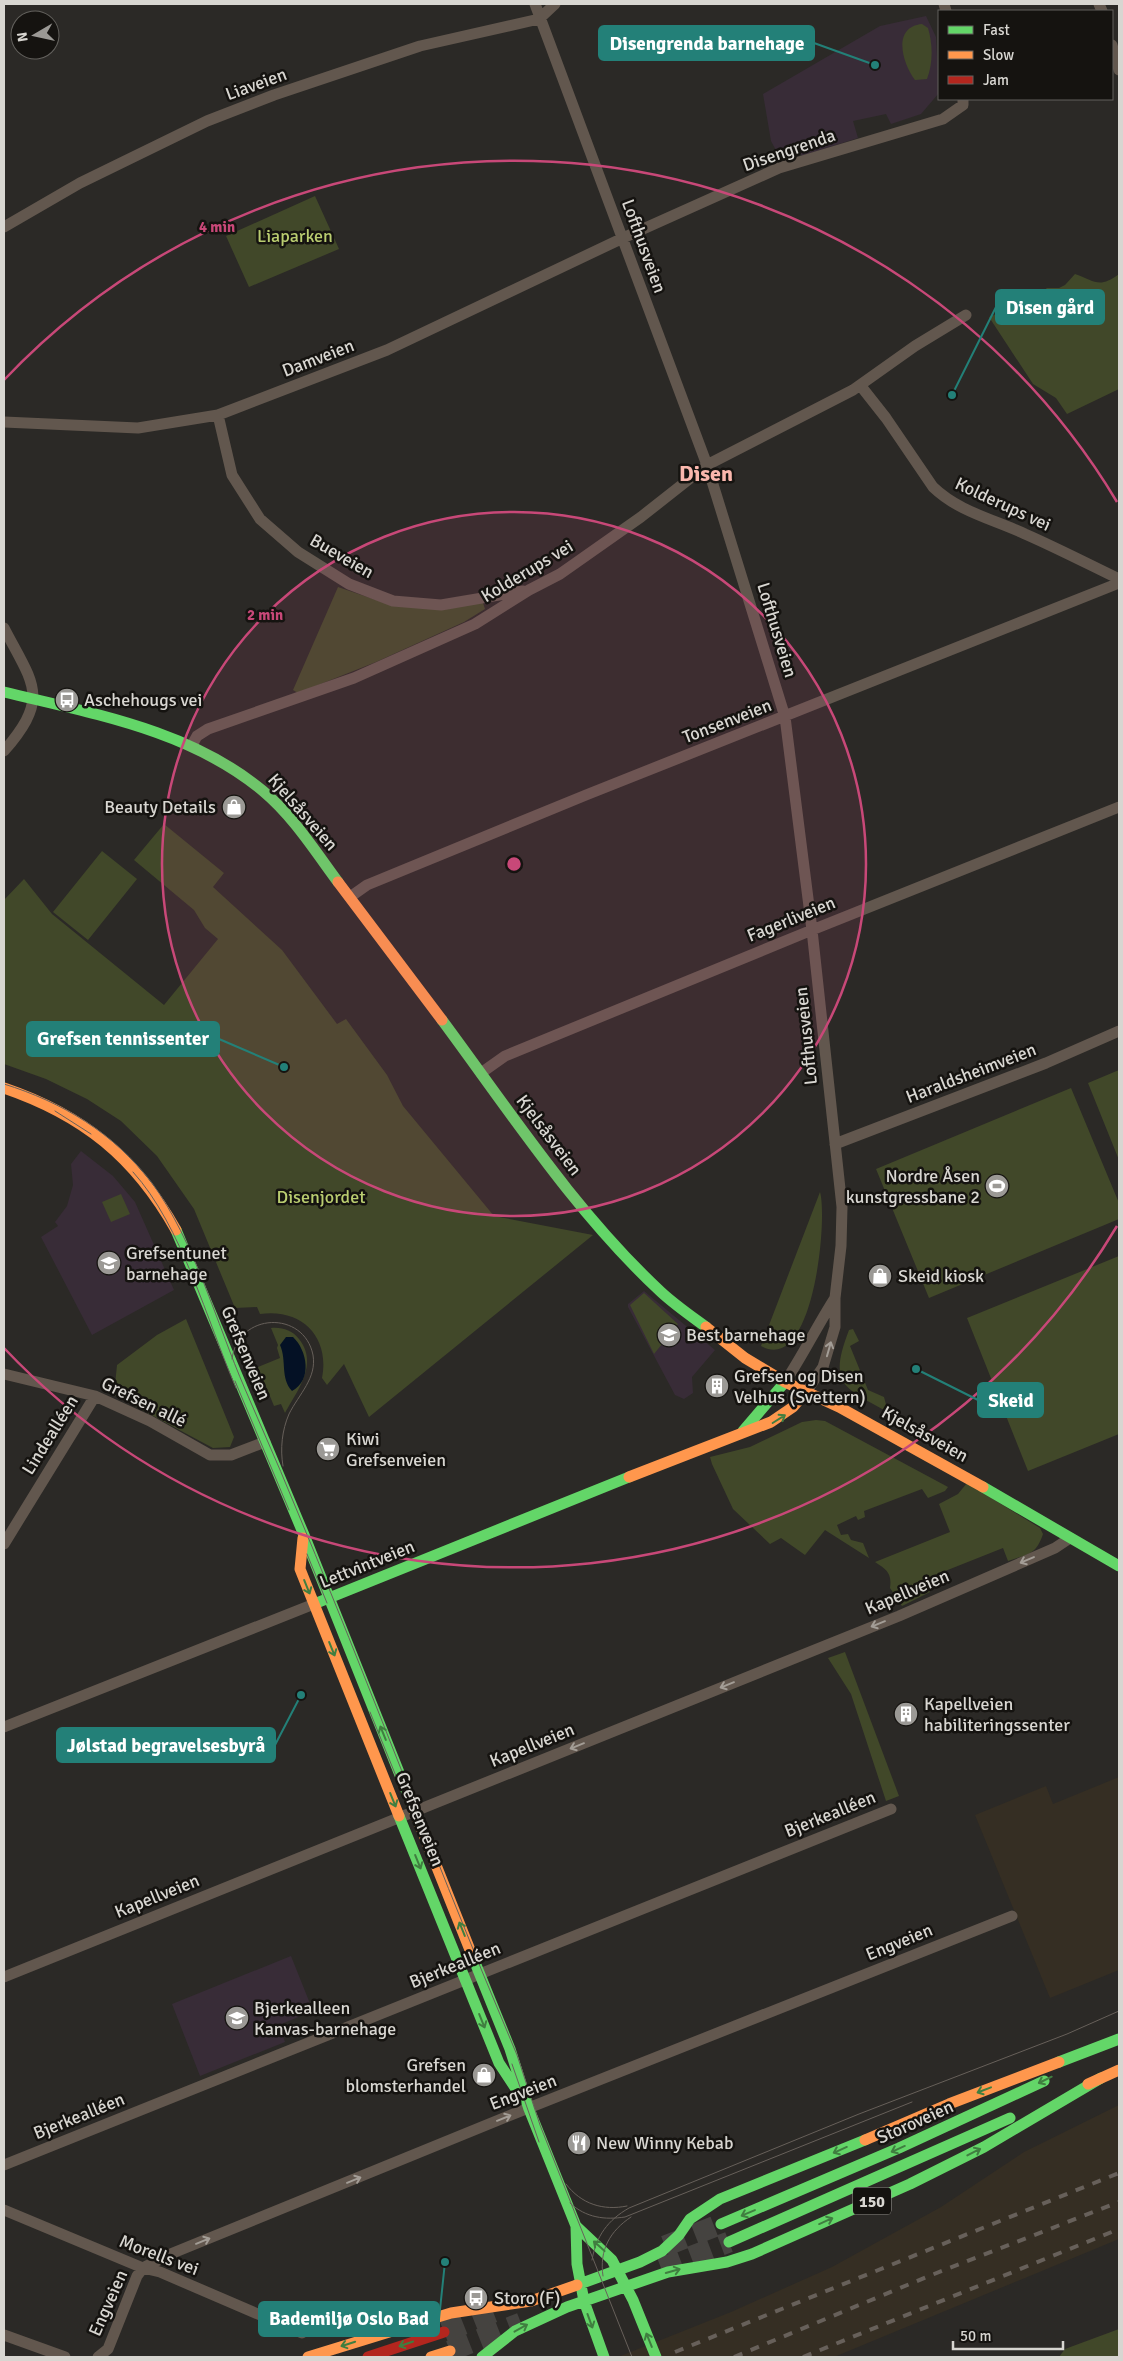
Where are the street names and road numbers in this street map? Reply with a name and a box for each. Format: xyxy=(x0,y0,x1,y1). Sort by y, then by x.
street label: Liaveien xyxy=(222,63,290,105)
street label: Disengrenda xyxy=(740,124,838,176)
street label: Lofthusveien xyxy=(617,196,671,296)
street label: Damveien xyxy=(279,334,357,382)
street label: Kolderups vei xyxy=(952,472,1054,536)
street label: Bueveien xyxy=(306,529,378,583)
street label: Kolderups vei xyxy=(477,535,577,607)
street label: Lofthusveien xyxy=(752,580,802,680)
street label: Tonsenveien xyxy=(679,694,775,748)
street label: Kjelsåsveien xyxy=(263,769,343,855)
street label: Fagerliveien xyxy=(744,891,838,947)
street label: Lofthusveien xyxy=(790,986,822,1086)
street label: Haraldsheimveien xyxy=(903,1038,1039,1108)
street label: Kjelsåsveien xyxy=(511,1090,587,1180)
street label: Grefsenveien xyxy=(216,1303,276,1403)
street label: Grefsen allé xyxy=(98,1372,190,1432)
street label: Lindealléen xyxy=(17,1391,83,1479)
street label: Kjelsåsveien xyxy=(878,1401,972,1467)
street label: Lettvintveien xyxy=(316,1535,418,1593)
street label: Kapellveien xyxy=(862,1564,952,1620)
street label: Kapellveien xyxy=(486,1718,578,1772)
street label: Grefsenveien xyxy=(391,1769,449,1869)
street label: Bjerkealléen xyxy=(781,1786,879,1842)
street label: Kapellveien xyxy=(111,1869,203,1923)
street label: Engveien xyxy=(862,1919,936,1965)
street label: Bjerkealléen xyxy=(406,1937,504,1993)
street label: Engveien xyxy=(486,2069,560,2115)
street label: Bjerkealléen xyxy=(30,2088,128,2144)
street label: Storoveien xyxy=(873,2095,957,2149)
road number: 150 xyxy=(853,2188,891,2214)
street label: Morells vei xyxy=(116,2230,202,2280)
street label: Engveien xyxy=(84,2266,132,2340)

